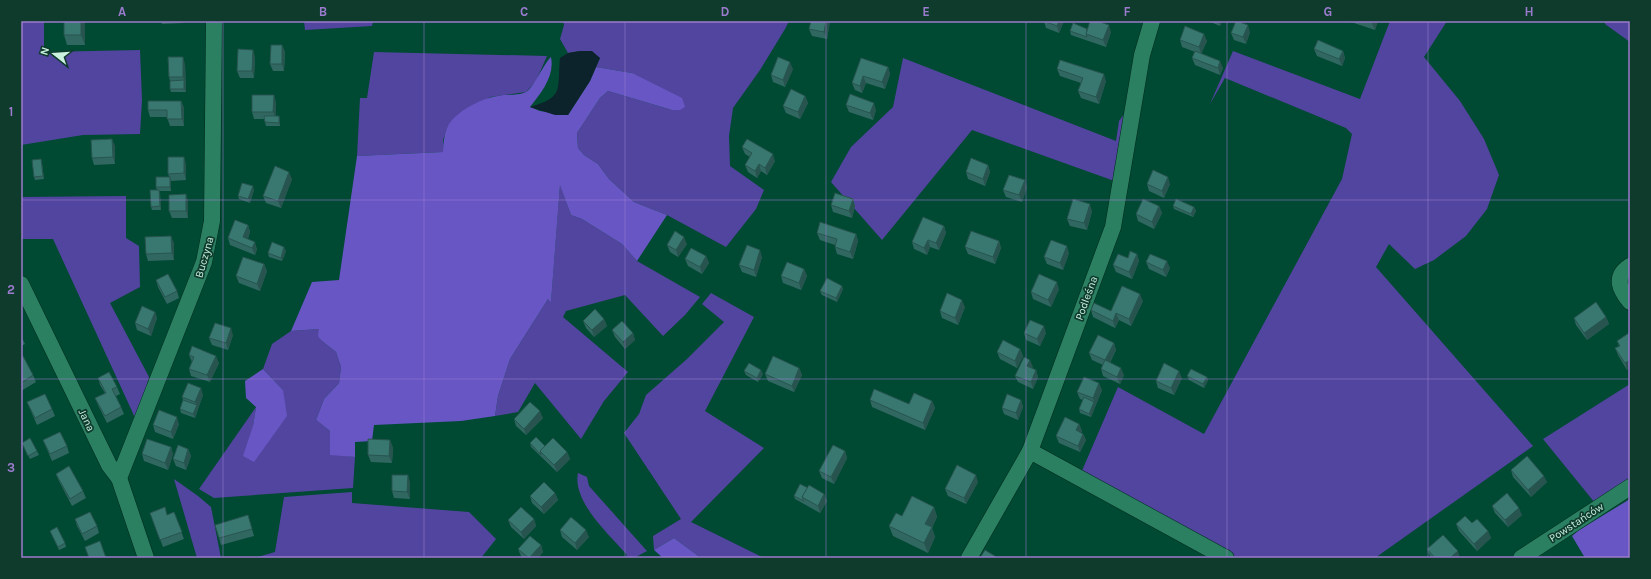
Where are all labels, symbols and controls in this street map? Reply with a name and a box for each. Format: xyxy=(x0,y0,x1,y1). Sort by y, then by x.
text: A xyxy=(118,4,126,19)
text: B xyxy=(319,4,327,19)
text: C xyxy=(520,4,528,19)
text: D xyxy=(721,4,730,19)
text: E xyxy=(922,4,930,19)
text: F xyxy=(1123,4,1131,19)
text: G xyxy=(1324,4,1332,19)
text: H xyxy=(1524,4,1534,19)
north arrow xyxy=(34,34,74,74)
text: N xyxy=(38,46,52,57)
text: 1 xyxy=(9,104,13,119)
street label: Buczyna xyxy=(192,235,217,279)
street label: Podleśna xyxy=(1073,274,1100,322)
text: 2 xyxy=(7,282,15,297)
street label: Jana xyxy=(76,407,97,433)
text: 3 xyxy=(7,460,15,475)
street label: Powstańców xyxy=(1547,500,1606,545)

